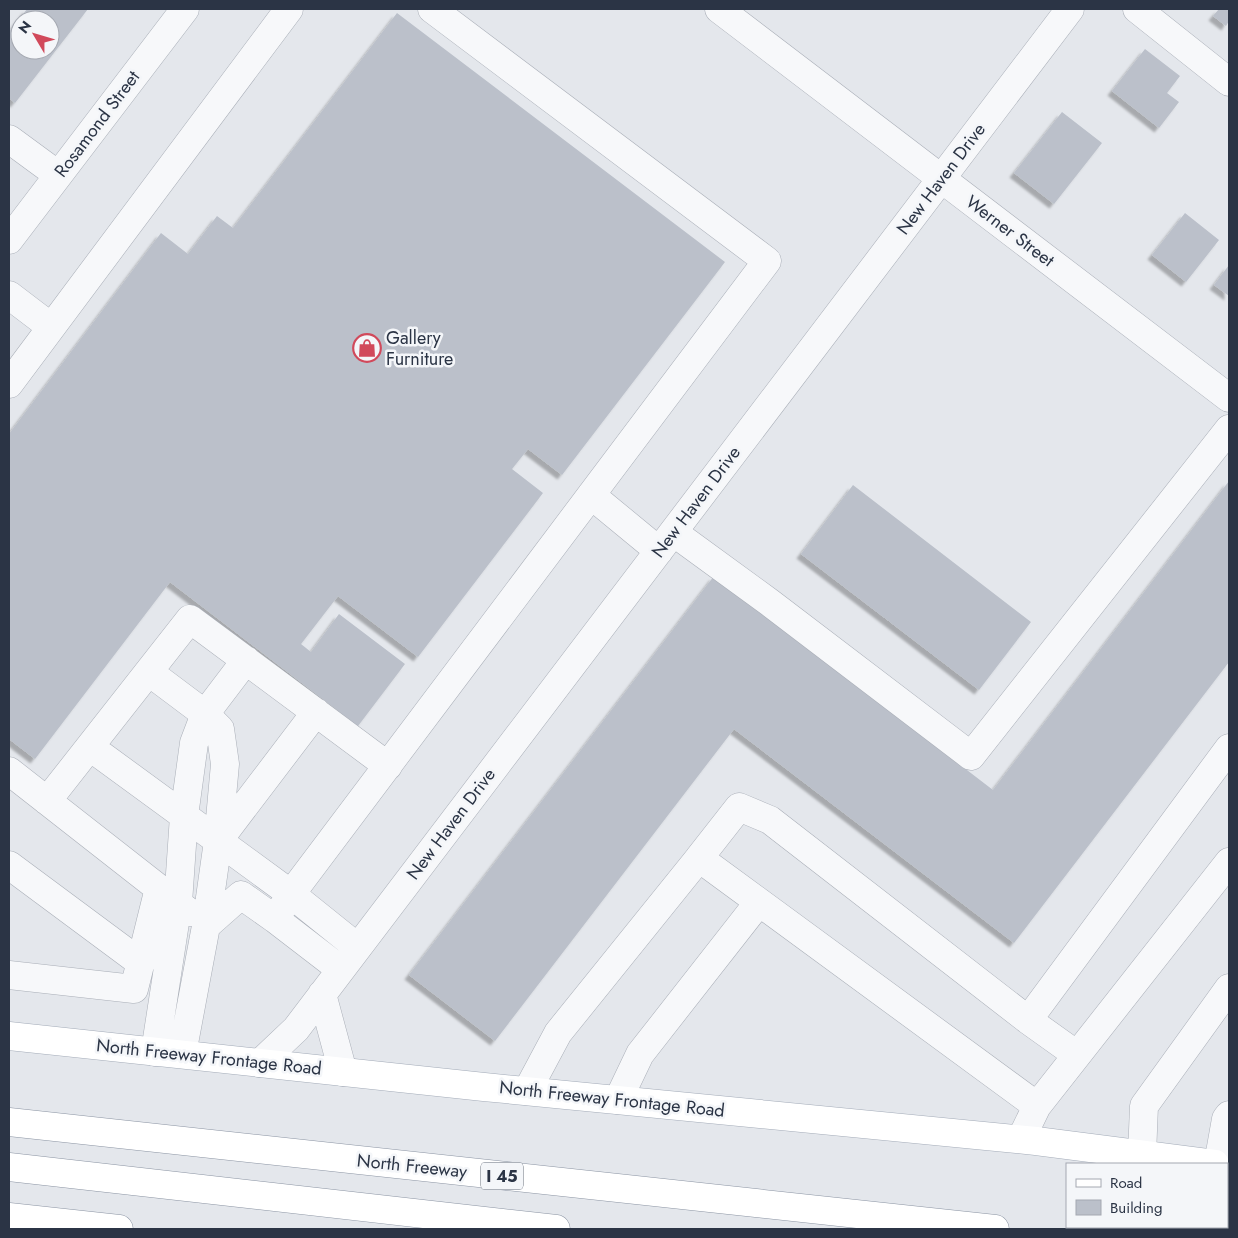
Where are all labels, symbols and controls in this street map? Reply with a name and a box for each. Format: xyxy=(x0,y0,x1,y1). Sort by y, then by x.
north arrow xyxy=(10,10,60,60)
text: N xyxy=(13,16,36,38)
street label: Rosamond Street xyxy=(48,65,146,183)
street label: New Haven Drive xyxy=(890,118,992,240)
street label: Werner Street xyxy=(960,189,1060,273)
place label: Gallery Furniture xyxy=(386,325,453,372)
shop icon: Gallery Furniture xyxy=(352,333,382,363)
street label: New Haven Drive xyxy=(645,441,747,563)
street label: New Haven Drive xyxy=(400,763,502,885)
street label: North Freeway Frontage Road xyxy=(95,1032,323,1082)
street label: North Freeway Frontage Road xyxy=(498,1074,726,1124)
street label: North Freeway xyxy=(356,1147,468,1185)
road number: I 45 xyxy=(481,1162,523,1190)
legend xyxy=(1066,1163,1228,1228)
text: Road xyxy=(1110,1172,1142,1194)
text: Building xyxy=(1110,1197,1162,1219)

